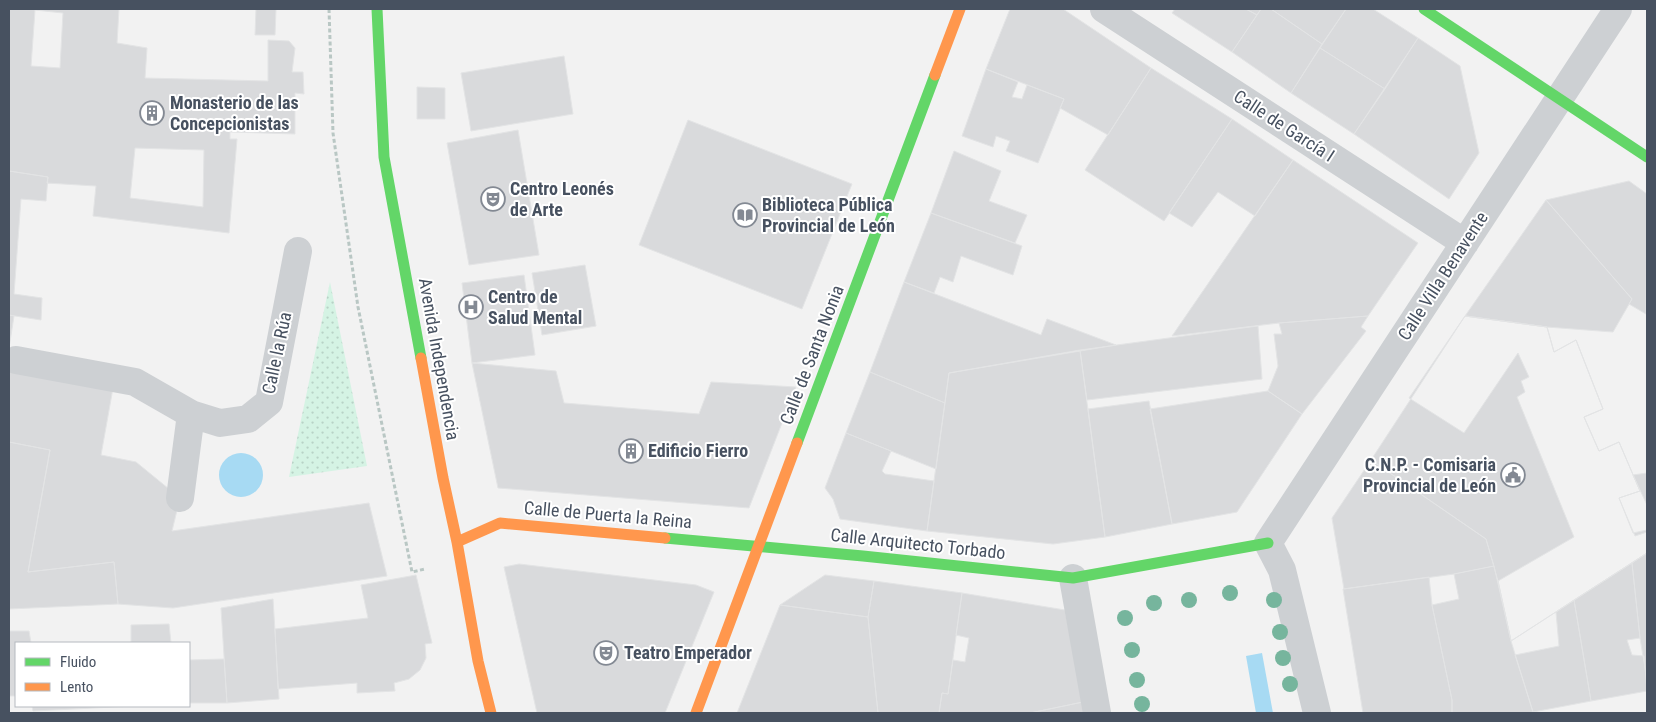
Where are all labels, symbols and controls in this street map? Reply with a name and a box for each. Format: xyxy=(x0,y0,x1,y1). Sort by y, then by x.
street label: Calle de García I xyxy=(1230,85,1338,166)
place label: Monasterio de las Concepcionistas xyxy=(170,92,299,134)
building icon: Monasterio de las Concepcionistas xyxy=(139,100,165,126)
place label: Centro Leonés de Arte xyxy=(510,178,614,220)
theatre icon: Centro Leonés de Arte xyxy=(480,186,506,212)
place label: Biblioteca Pública Provincial de León xyxy=(762,194,895,236)
library icon: Biblioteca Pública Provincial de León xyxy=(732,202,758,228)
street label: Calle Villa Benavente xyxy=(1393,208,1492,344)
street label: Avenida Independencia xyxy=(415,276,464,442)
street label: Calle de Santa Nonia xyxy=(775,282,848,427)
place label: Centro de Salud Mental xyxy=(488,286,582,328)
hospital icon: Centro de Salud Mental xyxy=(458,294,484,320)
street label: Calle la Rúa xyxy=(258,310,295,396)
building icon: Edificio Fierro xyxy=(618,438,644,464)
place label: Edificio Fierro xyxy=(648,440,748,461)
place label: C.N.P. - Comisaria Provincial de León xyxy=(1363,454,1496,496)
public building icon: C.N.P. - Comisaria Provincial de León xyxy=(1500,462,1526,488)
street label: Calle de Puerta la Reina xyxy=(523,497,693,532)
street label: Calle Arquitecto Torbado xyxy=(830,524,1007,563)
theatre icon: Teatro Emperador xyxy=(593,640,619,666)
legend xyxy=(15,642,190,707)
place label: Teatro Emperador xyxy=(624,642,752,663)
text: Fluido xyxy=(60,653,96,671)
text: Lento xyxy=(60,678,93,696)

